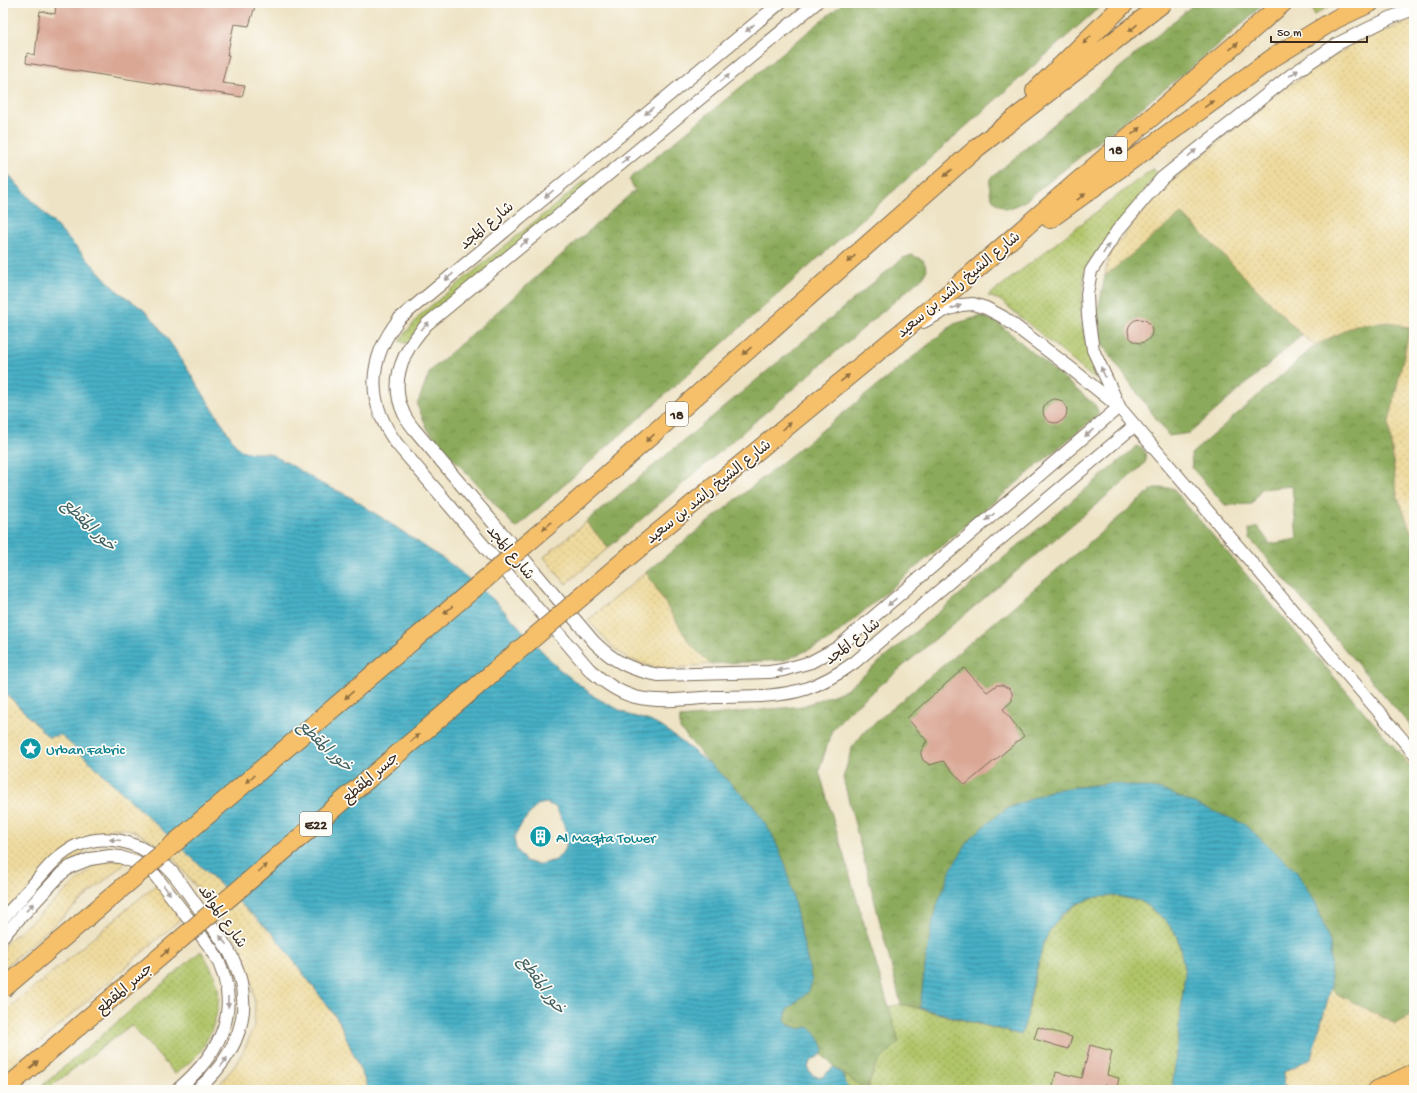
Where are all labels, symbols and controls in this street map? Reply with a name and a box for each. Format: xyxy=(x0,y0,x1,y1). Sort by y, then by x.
scale bar xyxy=(1271,18,1367,44)
one-way arrow xyxy=(744,23,755,32)
one-way arrow xyxy=(1127,23,1138,32)
text: 50 m xyxy=(1277,27,1302,41)
one-way arrow xyxy=(1082,35,1092,45)
one-way arrow xyxy=(1229,41,1239,51)
one-way arrow xyxy=(1289,69,1300,77)
one-way arrow xyxy=(720,73,731,82)
one-way arrow xyxy=(1203,100,1214,108)
one-way arrow xyxy=(644,106,655,115)
one-way arrow xyxy=(1131,127,1141,136)
road number: 18 xyxy=(1105,137,1127,161)
one-way arrow xyxy=(1187,149,1198,158)
one-way arrow xyxy=(619,156,630,165)
one-way arrow xyxy=(943,169,954,178)
one-way arrow xyxy=(544,189,555,198)
one-way arrow xyxy=(1076,193,1086,201)
street label: شارع المَجد xyxy=(456,199,518,254)
street label: شارع الشيخ راشد بن سعيد xyxy=(894,229,1025,343)
one-way arrow xyxy=(519,238,530,247)
one-way arrow xyxy=(1102,243,1109,255)
one-way arrow xyxy=(846,255,856,264)
one-way arrow xyxy=(444,272,454,281)
one-way arrow xyxy=(950,304,962,310)
one-way arrow xyxy=(420,321,429,331)
one-way arrow xyxy=(742,347,752,356)
one-way arrow xyxy=(1100,366,1106,377)
one-way arrow xyxy=(839,374,850,383)
road number: 18 xyxy=(666,402,688,426)
one-way arrow xyxy=(781,422,792,431)
one-way arrow xyxy=(1084,428,1095,437)
one-way arrow xyxy=(644,433,655,442)
street label: شارع الشيخ راشد بن سعيد xyxy=(643,436,776,549)
water label: خور المقطع xyxy=(56,495,120,558)
one-way arrow xyxy=(985,513,996,522)
street label: شارع المَجد xyxy=(482,522,537,584)
one-way arrow xyxy=(542,522,553,531)
one-way arrow xyxy=(886,597,897,606)
one-way arrow xyxy=(443,606,453,615)
street label: شارع المَجد xyxy=(822,615,885,670)
one-way arrow xyxy=(777,667,790,673)
one-way arrow xyxy=(344,690,354,699)
water label: خور المقطع xyxy=(292,716,356,778)
one-way arrow xyxy=(410,734,421,743)
place icon: Urban Fabric xyxy=(17,736,43,762)
place label: Urban Fabric xyxy=(46,742,125,760)
street label: جسر المقطع xyxy=(339,749,403,808)
one-way arrow xyxy=(245,774,255,783)
road number: E22 xyxy=(300,812,332,836)
building icon: Al Maqta Tower xyxy=(528,824,554,850)
place label: Al Maqta Tower xyxy=(556,830,657,848)
one-way arrow xyxy=(109,837,121,844)
one-way arrow xyxy=(258,864,269,873)
street label: شارع المواقد xyxy=(193,882,250,952)
one-way arrow xyxy=(163,885,172,896)
one-way arrow xyxy=(25,902,35,912)
one-way arrow xyxy=(218,935,227,946)
one-way arrow xyxy=(159,948,170,957)
water label: خور المقطع xyxy=(512,952,569,1020)
street label: جسر المقطع xyxy=(93,960,157,1019)
one-way arrow xyxy=(225,996,231,1009)
one-way arrow xyxy=(220,1056,227,1067)
one-way arrow xyxy=(29,1060,39,1069)

